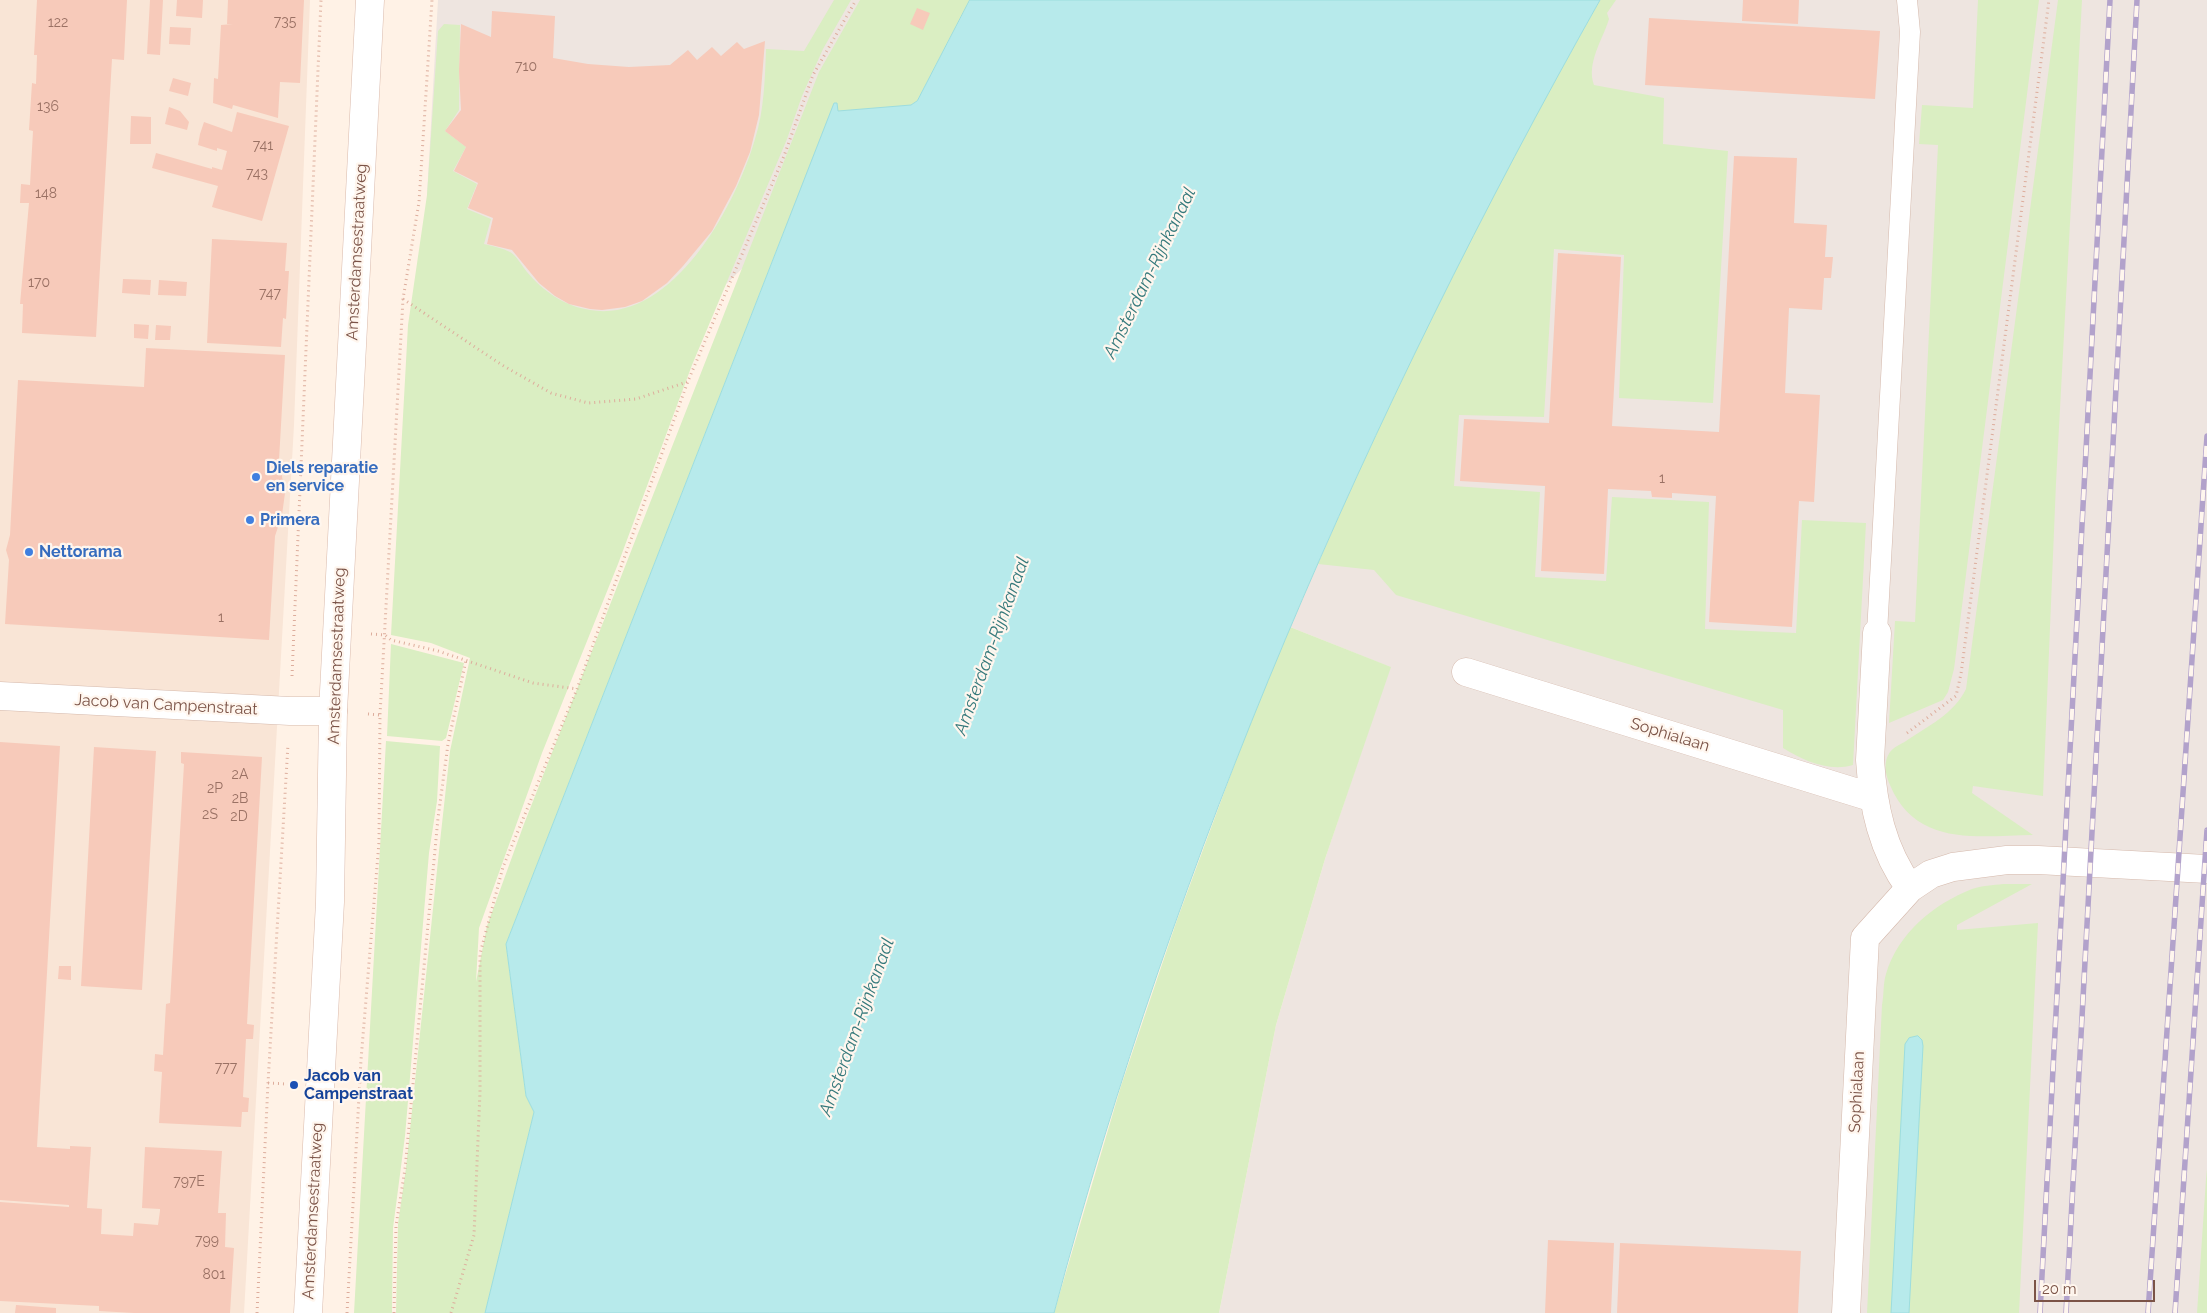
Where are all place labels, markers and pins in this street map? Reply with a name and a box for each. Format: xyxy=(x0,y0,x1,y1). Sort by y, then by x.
place label: Diels reparatie en service xyxy=(266,458,378,496)
marker: Diels reparatie en service xyxy=(250,471,262,483)
place label: Primera xyxy=(260,510,320,530)
marker: Primera xyxy=(244,514,256,526)
place label: Nettorama xyxy=(39,542,122,562)
marker: Nettorama xyxy=(23,546,35,558)
place label: Jacob van Campenstraat xyxy=(304,1066,413,1104)
marker: Jacob van Campenstraat xyxy=(288,1079,300,1091)

